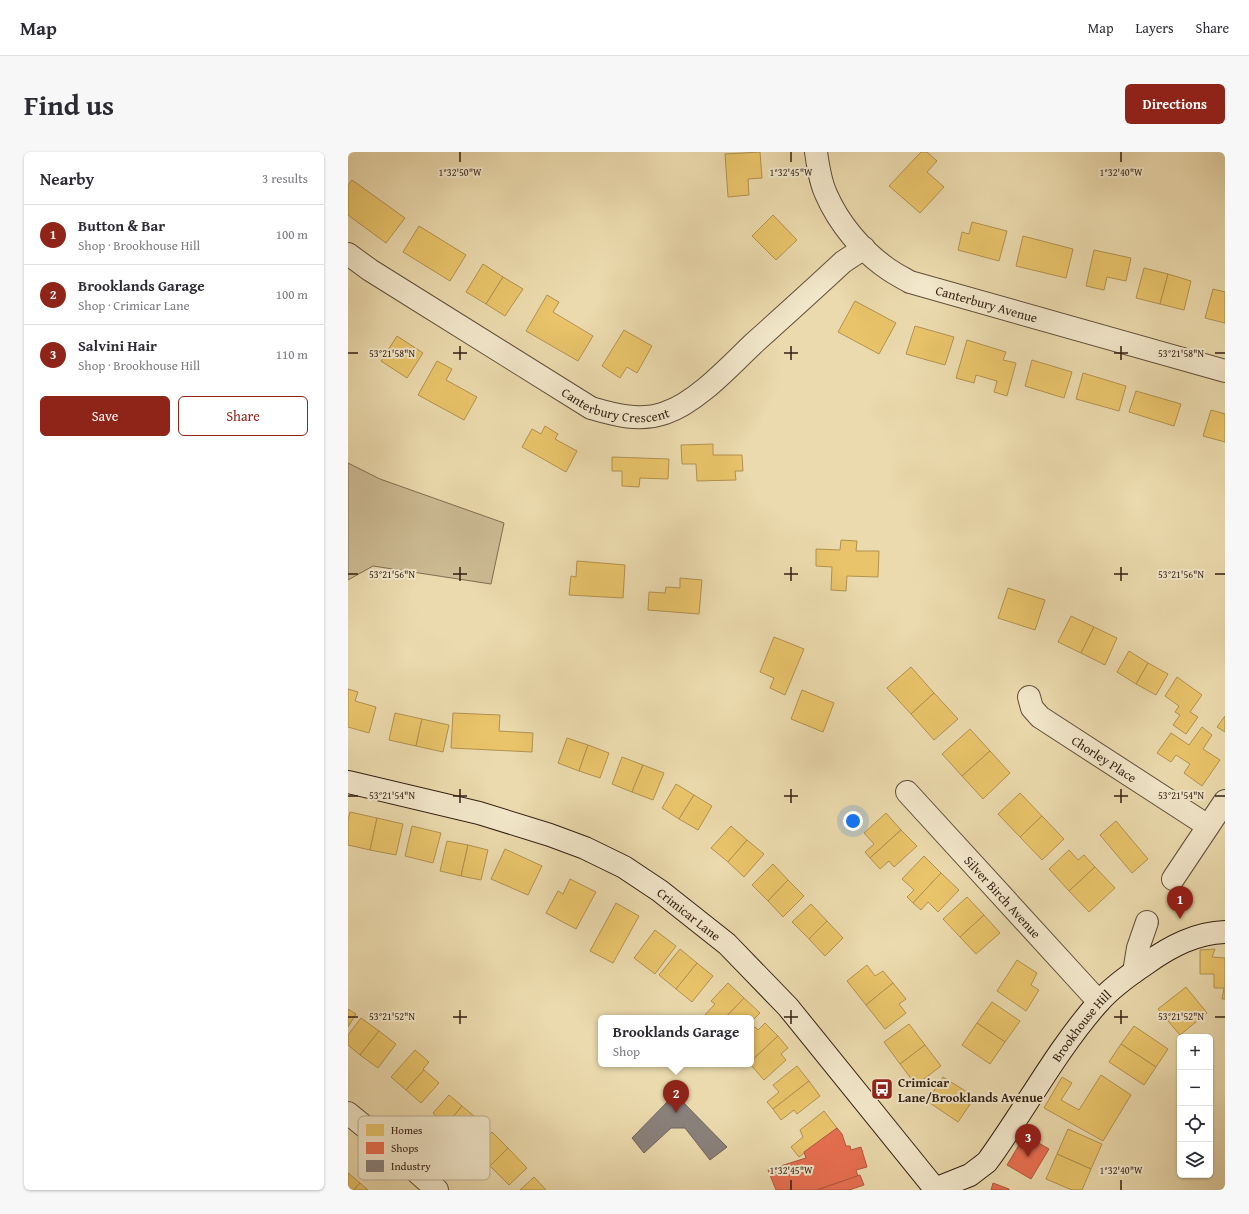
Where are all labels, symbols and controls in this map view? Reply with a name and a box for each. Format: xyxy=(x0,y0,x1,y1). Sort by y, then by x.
text: Map xyxy=(20,14,57,42)
text: Map xyxy=(1088,18,1114,38)
text: Layers xyxy=(1136,18,1174,38)
text: Share xyxy=(1196,18,1229,38)
text: Find us xyxy=(24,84,114,125)
button: Directions xyxy=(1125,84,1225,124)
text: 1°32'50"W xyxy=(438,165,482,180)
text: 1°32'45"W xyxy=(769,165,813,180)
text: 1°32'40"W xyxy=(1099,165,1143,180)
text: Nearby xyxy=(40,166,94,191)
text: 3 results xyxy=(262,169,308,188)
text: Button & Bar xyxy=(78,215,165,236)
text: 1 xyxy=(50,225,56,244)
text: 100 m xyxy=(276,225,308,244)
text: Shop · Brookhouse Hill xyxy=(78,236,200,255)
text: Brooklands Garage xyxy=(78,275,205,296)
street label: Canterbury Avenue xyxy=(933,280,1040,327)
text: 2 xyxy=(50,285,56,304)
text: 100 m xyxy=(276,285,308,304)
text: Shop · Crimicar Lane xyxy=(78,296,190,315)
text: Salvini Hair xyxy=(78,335,157,356)
text: 3 xyxy=(50,345,56,364)
text: 110 m xyxy=(276,345,308,364)
text: 53°21'58"N xyxy=(369,346,415,361)
text: 53°21'58"N xyxy=(1158,346,1204,361)
text: Shop · Brookhouse Hill xyxy=(78,356,200,375)
street label: Canterbury Crescent xyxy=(558,382,672,427)
button: Save xyxy=(40,396,170,436)
button: Share xyxy=(178,396,308,436)
text: 53°21'56"N xyxy=(369,567,415,582)
text: 53°21'56"N xyxy=(1158,567,1204,582)
street label: Chorley Place xyxy=(1068,731,1141,787)
text: 53°21'54"N xyxy=(369,788,415,803)
text: 53°21'54"N xyxy=(1158,788,1204,803)
your location xyxy=(843,811,863,831)
street label: Silver Birch Avenue xyxy=(960,851,1046,942)
street label: Crimicar Lane xyxy=(653,883,725,945)
pin: 1 xyxy=(1167,886,1193,919)
street label: Brookhouse Hill xyxy=(1047,985,1116,1065)
text: 53°21'52"N xyxy=(369,1009,415,1024)
text: 53°21'52"N xyxy=(1158,1009,1204,1024)
popup xyxy=(598,1015,754,1067)
text: Brooklands Garage xyxy=(613,1021,739,1042)
map controls xyxy=(1177,1034,1213,1178)
button: + xyxy=(1177,1034,1213,1070)
text: Shop xyxy=(613,1042,640,1061)
button: − xyxy=(1177,1070,1213,1106)
place label: Crimicar Lane/Brooklands Avenue xyxy=(898,1073,1043,1107)
bus stop icon: Crimicar Lane/Brooklands Avenue xyxy=(869,1076,895,1102)
pin: 2 xyxy=(663,1080,689,1113)
button: locate xyxy=(1177,1106,1213,1142)
legend xyxy=(358,1116,490,1180)
text: Homes xyxy=(391,1122,422,1138)
pin: 3 xyxy=(1015,1124,1041,1157)
text: Shops xyxy=(391,1140,418,1156)
button: layers xyxy=(1177,1142,1213,1178)
text: Industry xyxy=(391,1158,431,1174)
text: 1°32'45"W xyxy=(769,1163,813,1178)
text: 1°32'40"W xyxy=(1099,1163,1143,1178)

